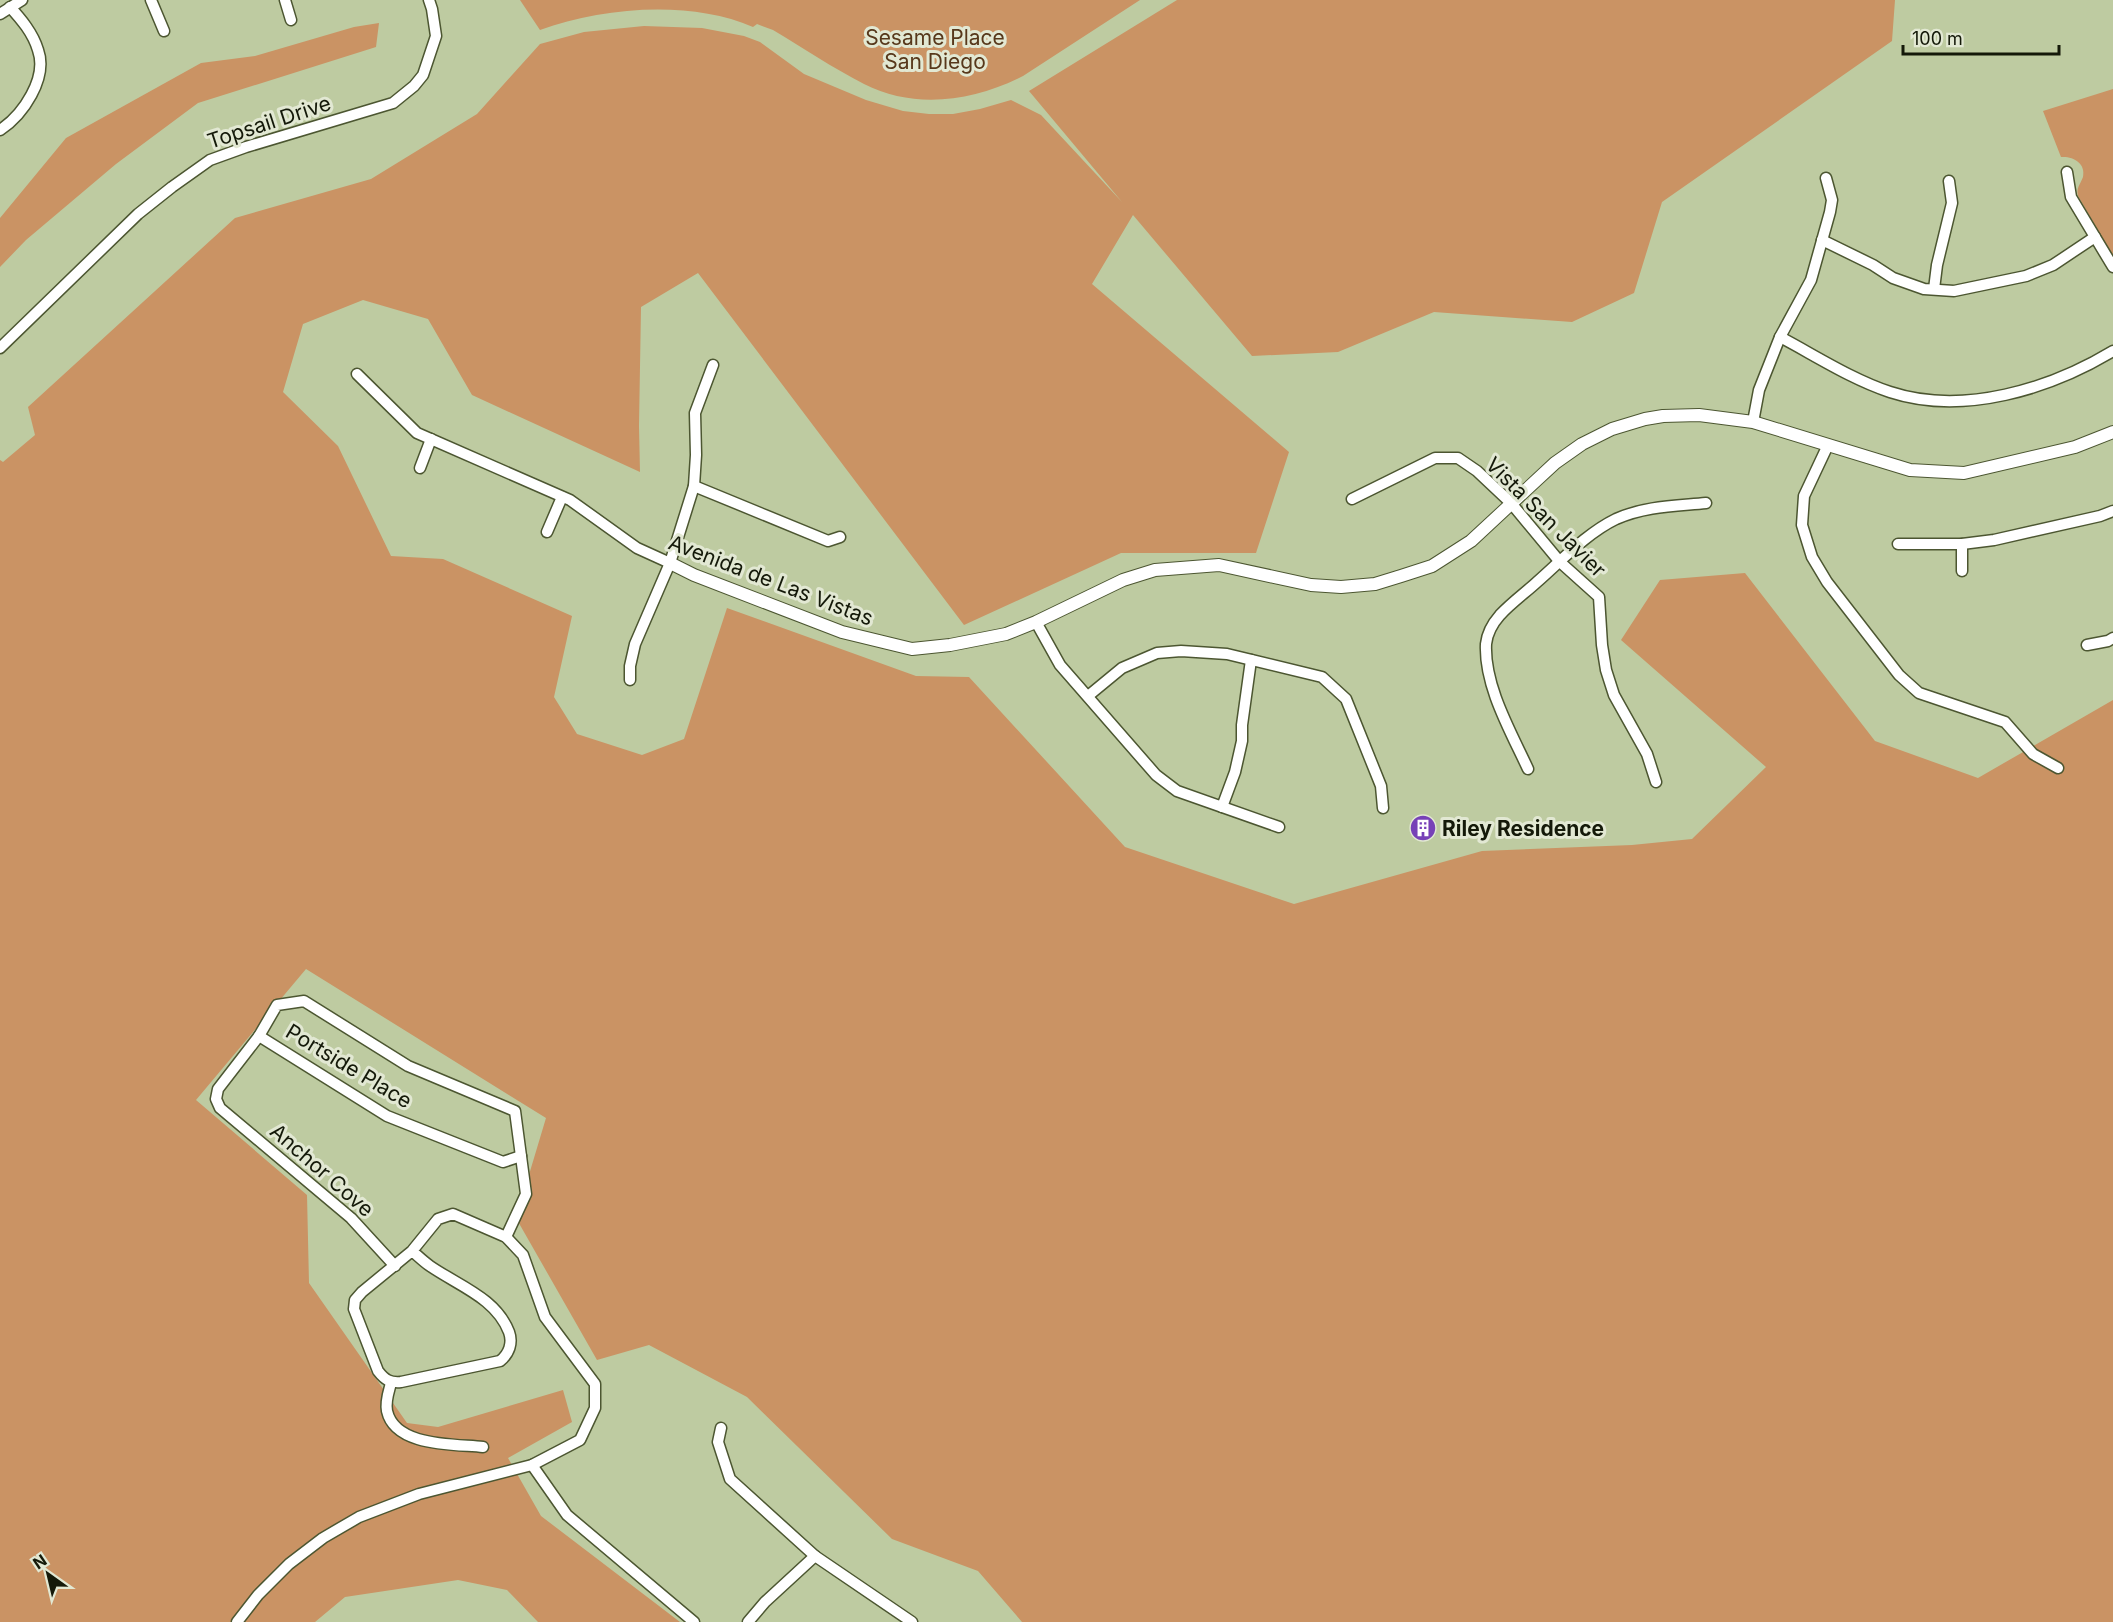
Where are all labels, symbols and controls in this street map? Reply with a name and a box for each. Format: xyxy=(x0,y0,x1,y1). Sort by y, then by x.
scale bar xyxy=(1903,18,2059,56)
park label: Sesame Place San Diego xyxy=(865,25,1005,74)
text: 100 m xyxy=(1912,28,1963,49)
street label: Topsail Drive xyxy=(204,90,334,154)
street label: Vista San Javier xyxy=(1481,452,1611,582)
street label: Avenida de Las Vistas xyxy=(665,529,877,631)
building icon: Riley Residence xyxy=(1408,813,1438,843)
place label: Riley Residence xyxy=(1442,816,1604,841)
street label: Portside Place xyxy=(281,1019,417,1113)
street label: Anchor Cove xyxy=(265,1118,379,1222)
north arrow xyxy=(18,1544,78,1604)
text: N xyxy=(29,1550,50,1573)

